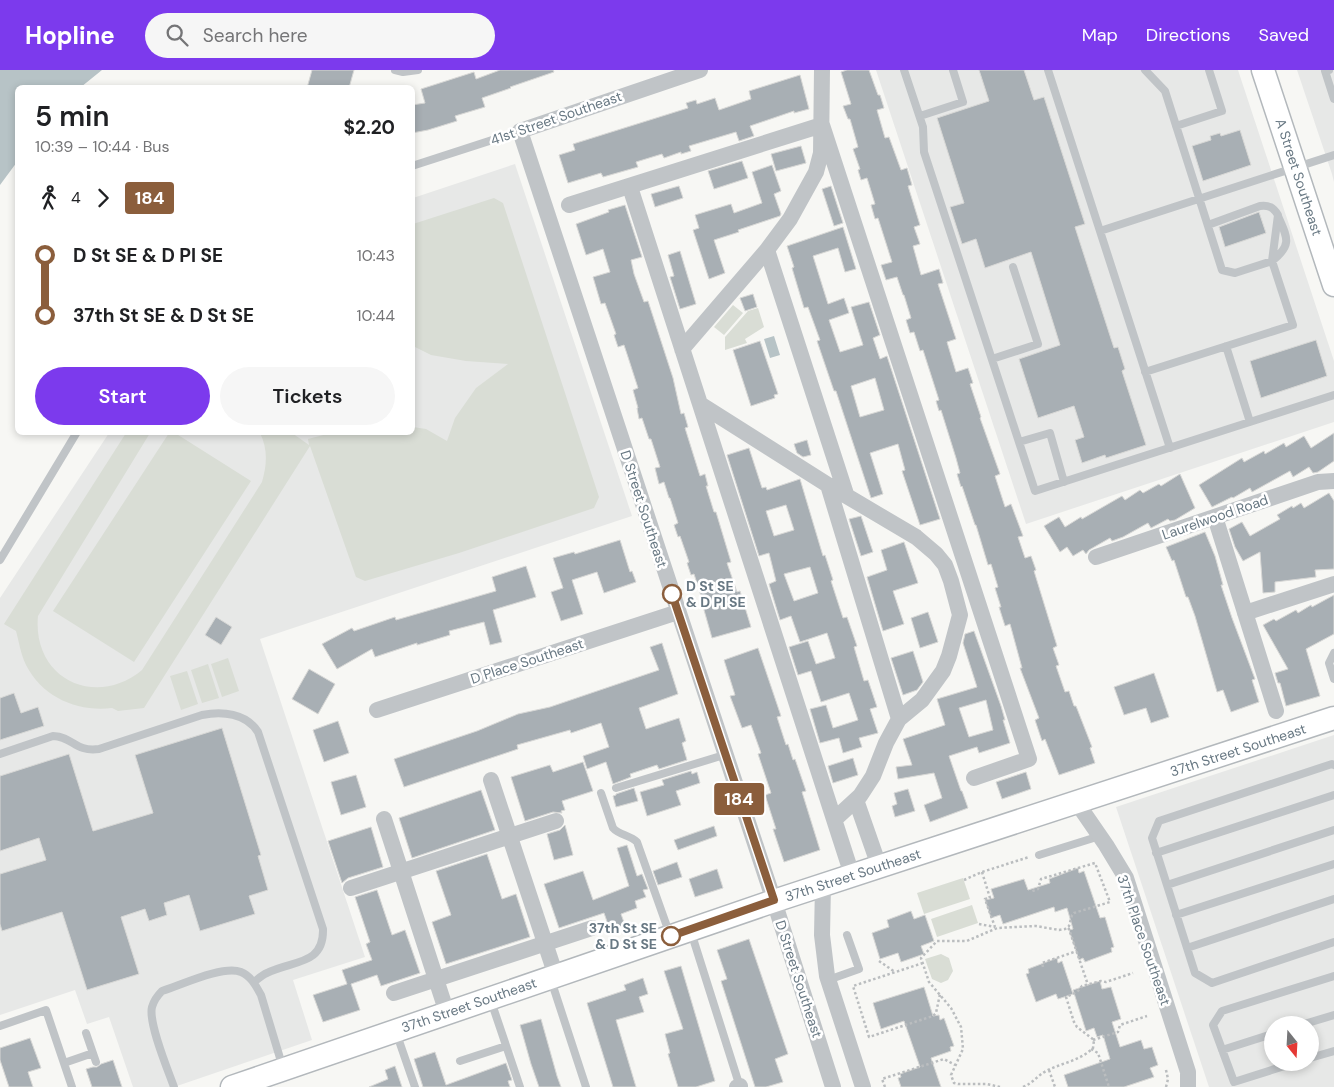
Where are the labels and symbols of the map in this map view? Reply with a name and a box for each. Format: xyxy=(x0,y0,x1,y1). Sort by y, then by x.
street label: 41st Street Southeast xyxy=(488,87,624,149)
street label: A Street Southeast xyxy=(1272,116,1326,238)
street label: D Street Southeast xyxy=(617,448,671,570)
street label: Laurelwood Road xyxy=(1160,490,1270,544)
place label: D St SE & D Pl SE xyxy=(686,577,746,611)
marker: D St SE & D Pl SE xyxy=(662,584,682,604)
street label: D Place Southeast xyxy=(468,634,586,688)
street label: 37th Street Southeast xyxy=(1168,720,1308,780)
line badge: 184 xyxy=(710,783,768,815)
street label: 37th Street Southeast xyxy=(783,845,923,905)
street label: 37th Place Southeast xyxy=(1113,872,1175,1008)
street label: D Street Southeast xyxy=(772,918,826,1040)
place label: 37th St SE & D St SE xyxy=(589,919,657,953)
marker: 37th St SE & D St SE xyxy=(661,926,681,946)
street label: 37th Street Southeast xyxy=(399,973,539,1037)
north arrow xyxy=(1264,1016,1319,1071)

